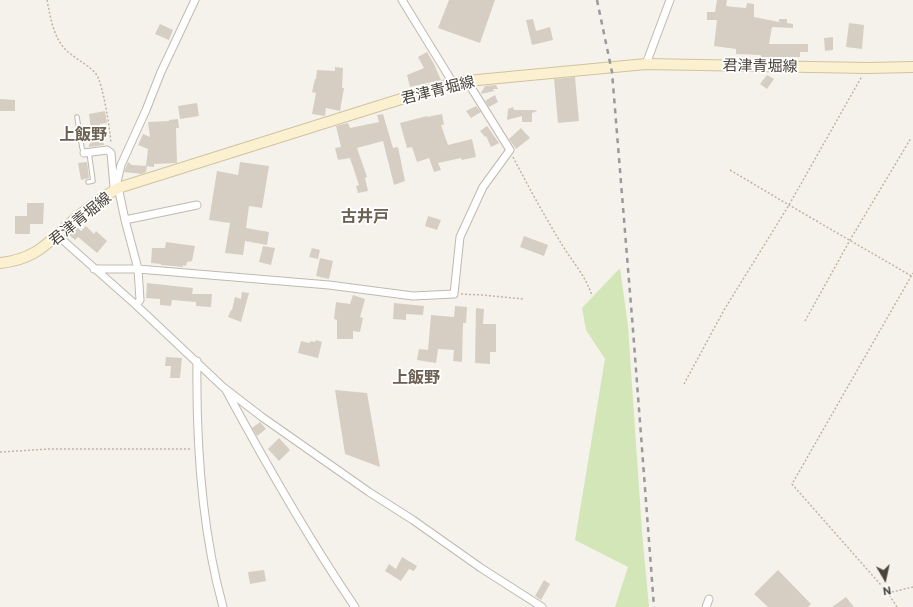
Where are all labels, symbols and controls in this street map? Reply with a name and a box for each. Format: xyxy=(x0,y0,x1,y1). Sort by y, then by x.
street label: 君津青堀線 xyxy=(722,56,798,76)
street label: 君津青堀線 xyxy=(399,72,477,108)
district label: 上飯野 xyxy=(59,125,107,145)
street label: 君津青堀線 xyxy=(45,188,115,250)
district label: 古井戸 xyxy=(341,207,389,227)
district label: 上飯野 xyxy=(392,368,440,388)
north arrow xyxy=(865,559,905,599)
text: N xyxy=(882,584,892,598)

